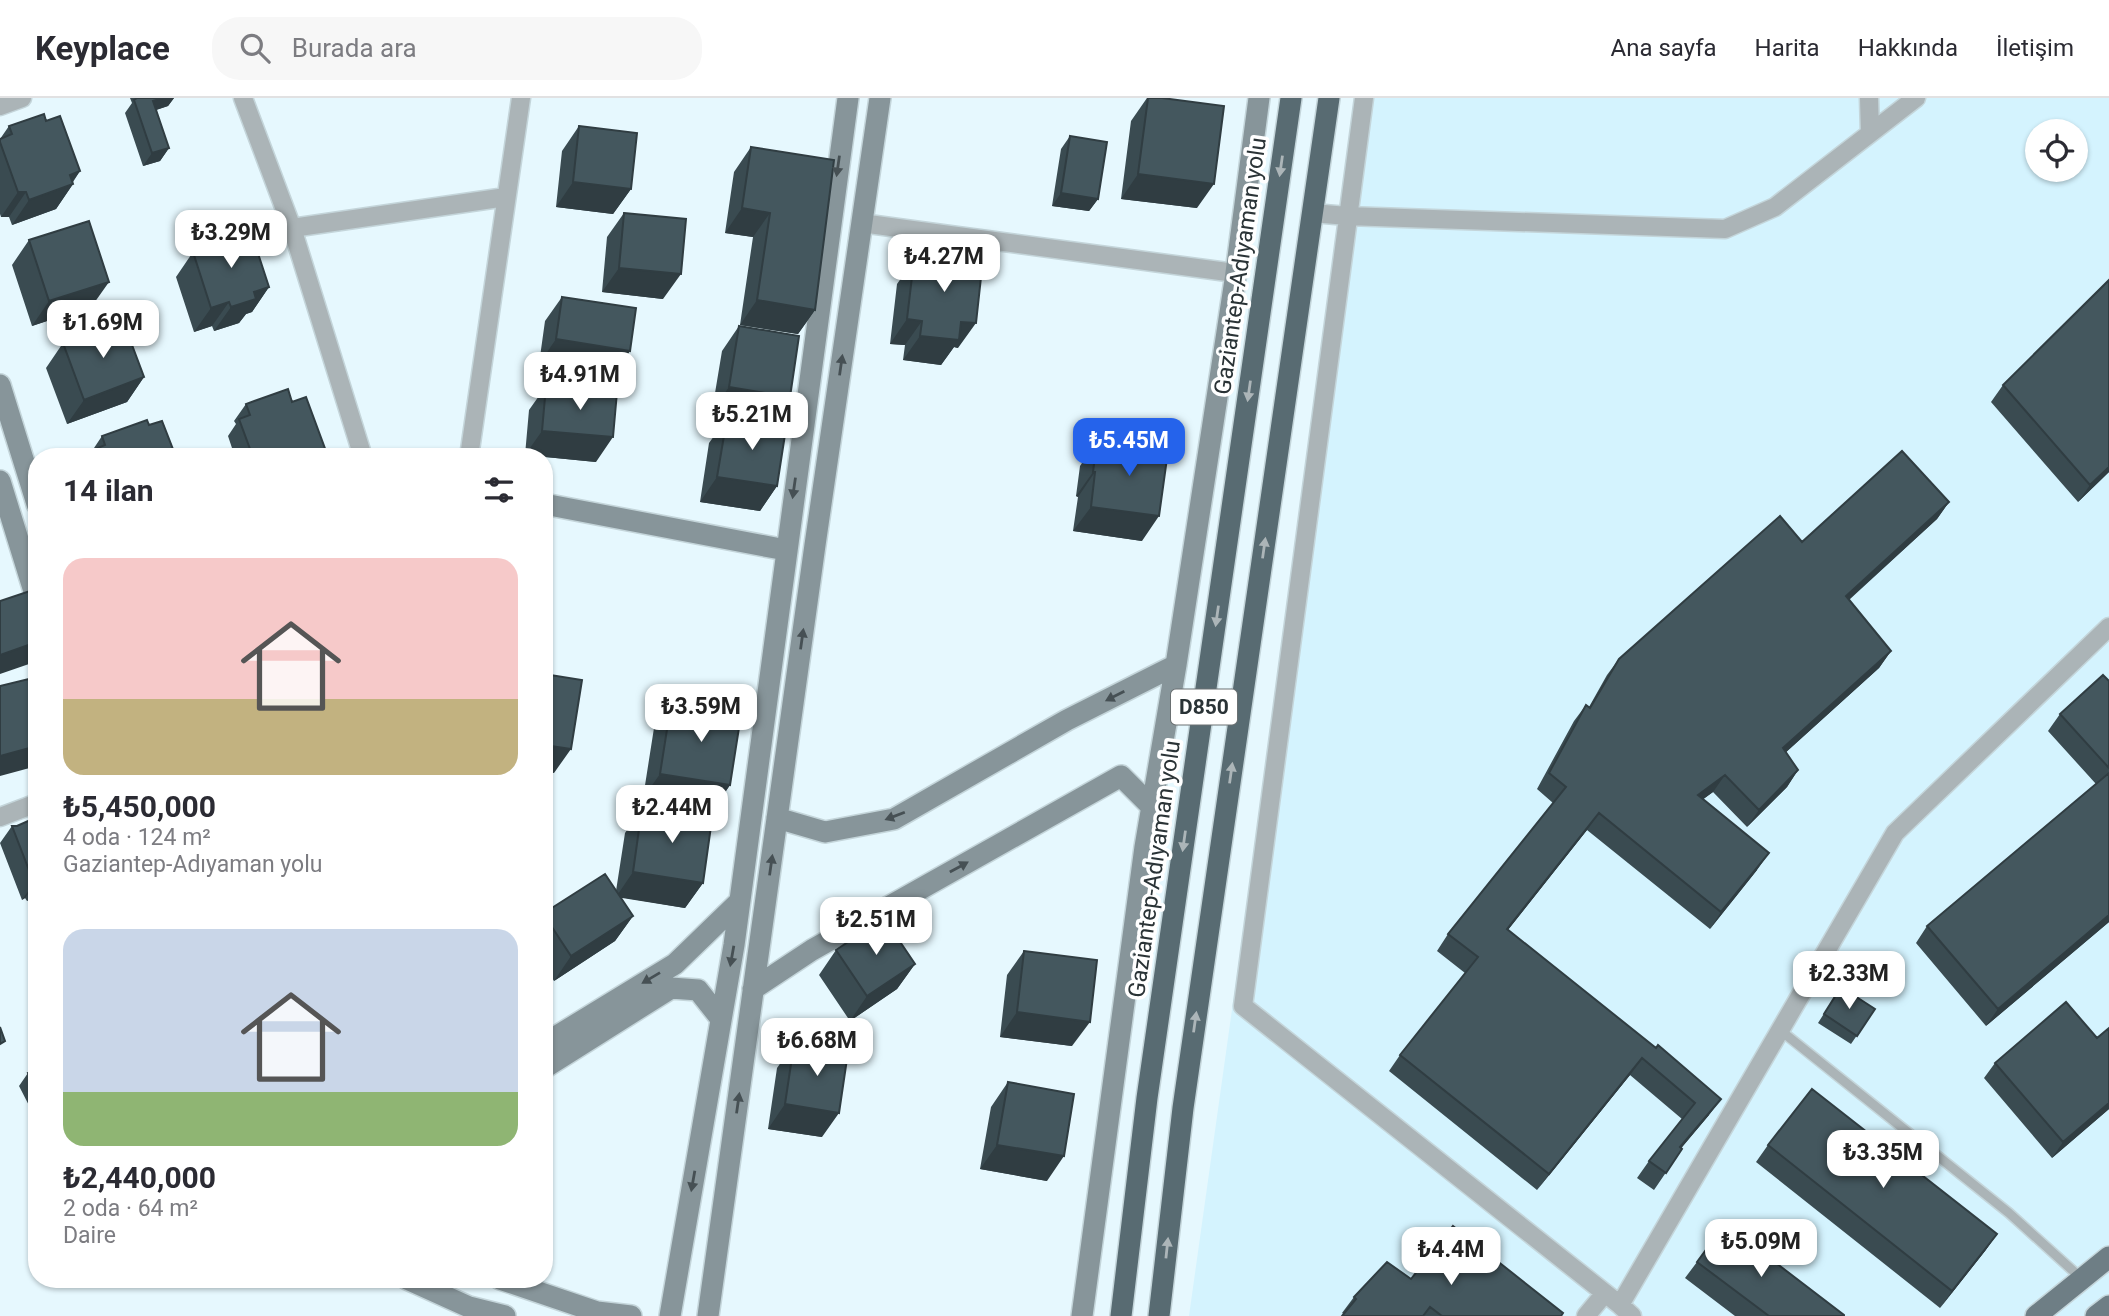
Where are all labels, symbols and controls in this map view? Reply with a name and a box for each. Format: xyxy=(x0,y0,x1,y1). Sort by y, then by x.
search box xyxy=(212,17,702,80)
text: Keyplace xyxy=(35,29,170,68)
icon: search xyxy=(236,29,274,67)
text: Burada ara xyxy=(292,33,417,63)
text: Ana sayfa xyxy=(1611,34,1717,62)
text: Harita xyxy=(1755,34,1820,62)
text: Hakkında xyxy=(1858,34,1958,62)
text: İletişim xyxy=(1996,34,2074,62)
map controls xyxy=(2025,119,2088,182)
button: locate xyxy=(2025,119,2088,182)
street label: Gaziantep-Adıyaman yolu xyxy=(1209,136,1272,396)
one-way arrow xyxy=(832,155,843,177)
one-way arrow xyxy=(1276,155,1287,177)
pin: ₺3.29M xyxy=(174,211,288,270)
text: ₺3.29M xyxy=(191,219,271,246)
pin: ₺4.27M xyxy=(887,234,1001,294)
text: ₺4.27M xyxy=(904,243,984,270)
pin: ₺1.69M xyxy=(46,300,160,360)
text: ₺1.69M xyxy=(63,309,143,336)
pin: ₺4.91M xyxy=(523,352,637,412)
one-way arrow xyxy=(836,354,847,376)
text: ₺4.91M xyxy=(540,361,620,388)
one-way arrow xyxy=(1243,380,1254,402)
pin: ₺5.21M xyxy=(695,392,809,452)
text: ₺5.21M xyxy=(712,401,792,428)
pin: ₺5.45M xyxy=(1072,418,1186,478)
text: ₺5.45M xyxy=(1089,427,1169,454)
icon: filters xyxy=(480,471,518,509)
text: 14 ilan xyxy=(63,473,154,508)
one-way arrow xyxy=(789,477,800,499)
one-way arrow xyxy=(1259,537,1270,559)
icon: home xyxy=(228,603,354,729)
one-way arrow xyxy=(1211,605,1222,627)
one-way arrow xyxy=(796,628,807,650)
pin: ₺3.59M xyxy=(644,684,758,744)
one-way arrow xyxy=(1105,690,1125,701)
road number: D850 xyxy=(1171,690,1237,724)
text: ₺3.59M xyxy=(661,693,741,720)
street label: Gaziantep-Adıyaman yolu xyxy=(1123,739,1186,999)
one-way arrow xyxy=(1226,762,1237,784)
pin: ₺2.44M xyxy=(615,786,729,845)
text: ₺5,450,000 xyxy=(63,789,216,824)
text: ₺2.44M xyxy=(632,794,712,821)
one-way arrow xyxy=(884,811,905,822)
text: 4 oda · 124 m² xyxy=(63,824,211,851)
one-way arrow xyxy=(1178,830,1189,852)
text: Gaziantep-Adıyaman yolu xyxy=(63,851,322,878)
one-way arrow xyxy=(765,853,776,875)
one-way arrow xyxy=(950,861,969,873)
pin: ₺2.51M xyxy=(819,898,933,957)
text: ₺2.51M xyxy=(836,906,916,933)
one-way arrow xyxy=(726,946,737,968)
pin: ₺2.33M xyxy=(1792,951,1906,1011)
text: ₺2.33M xyxy=(1809,960,1889,987)
one-way arrow xyxy=(642,972,661,985)
icon: home xyxy=(228,974,354,1100)
one-way arrow xyxy=(1190,1011,1201,1033)
pin: ₺6.68M xyxy=(760,1018,874,1078)
text: ₺6.68M xyxy=(777,1027,857,1054)
one-way arrow xyxy=(732,1092,743,1114)
pin: ₺3.35M xyxy=(1826,1130,1940,1190)
text: ₺3.35M xyxy=(1843,1139,1923,1166)
text: ₺2,440,000 xyxy=(63,1160,216,1195)
one-way arrow xyxy=(687,1170,698,1192)
text: 2 oda · 64 m² xyxy=(63,1195,198,1222)
pin: ₺5.09M xyxy=(1704,1220,1818,1279)
text: Daire xyxy=(63,1222,116,1249)
pin: ₺4.4M xyxy=(1402,1228,1500,1287)
text: ₺5.09M xyxy=(1721,1228,1801,1255)
text: ₺4.4M xyxy=(1418,1236,1484,1263)
one-way arrow xyxy=(1162,1237,1173,1259)

